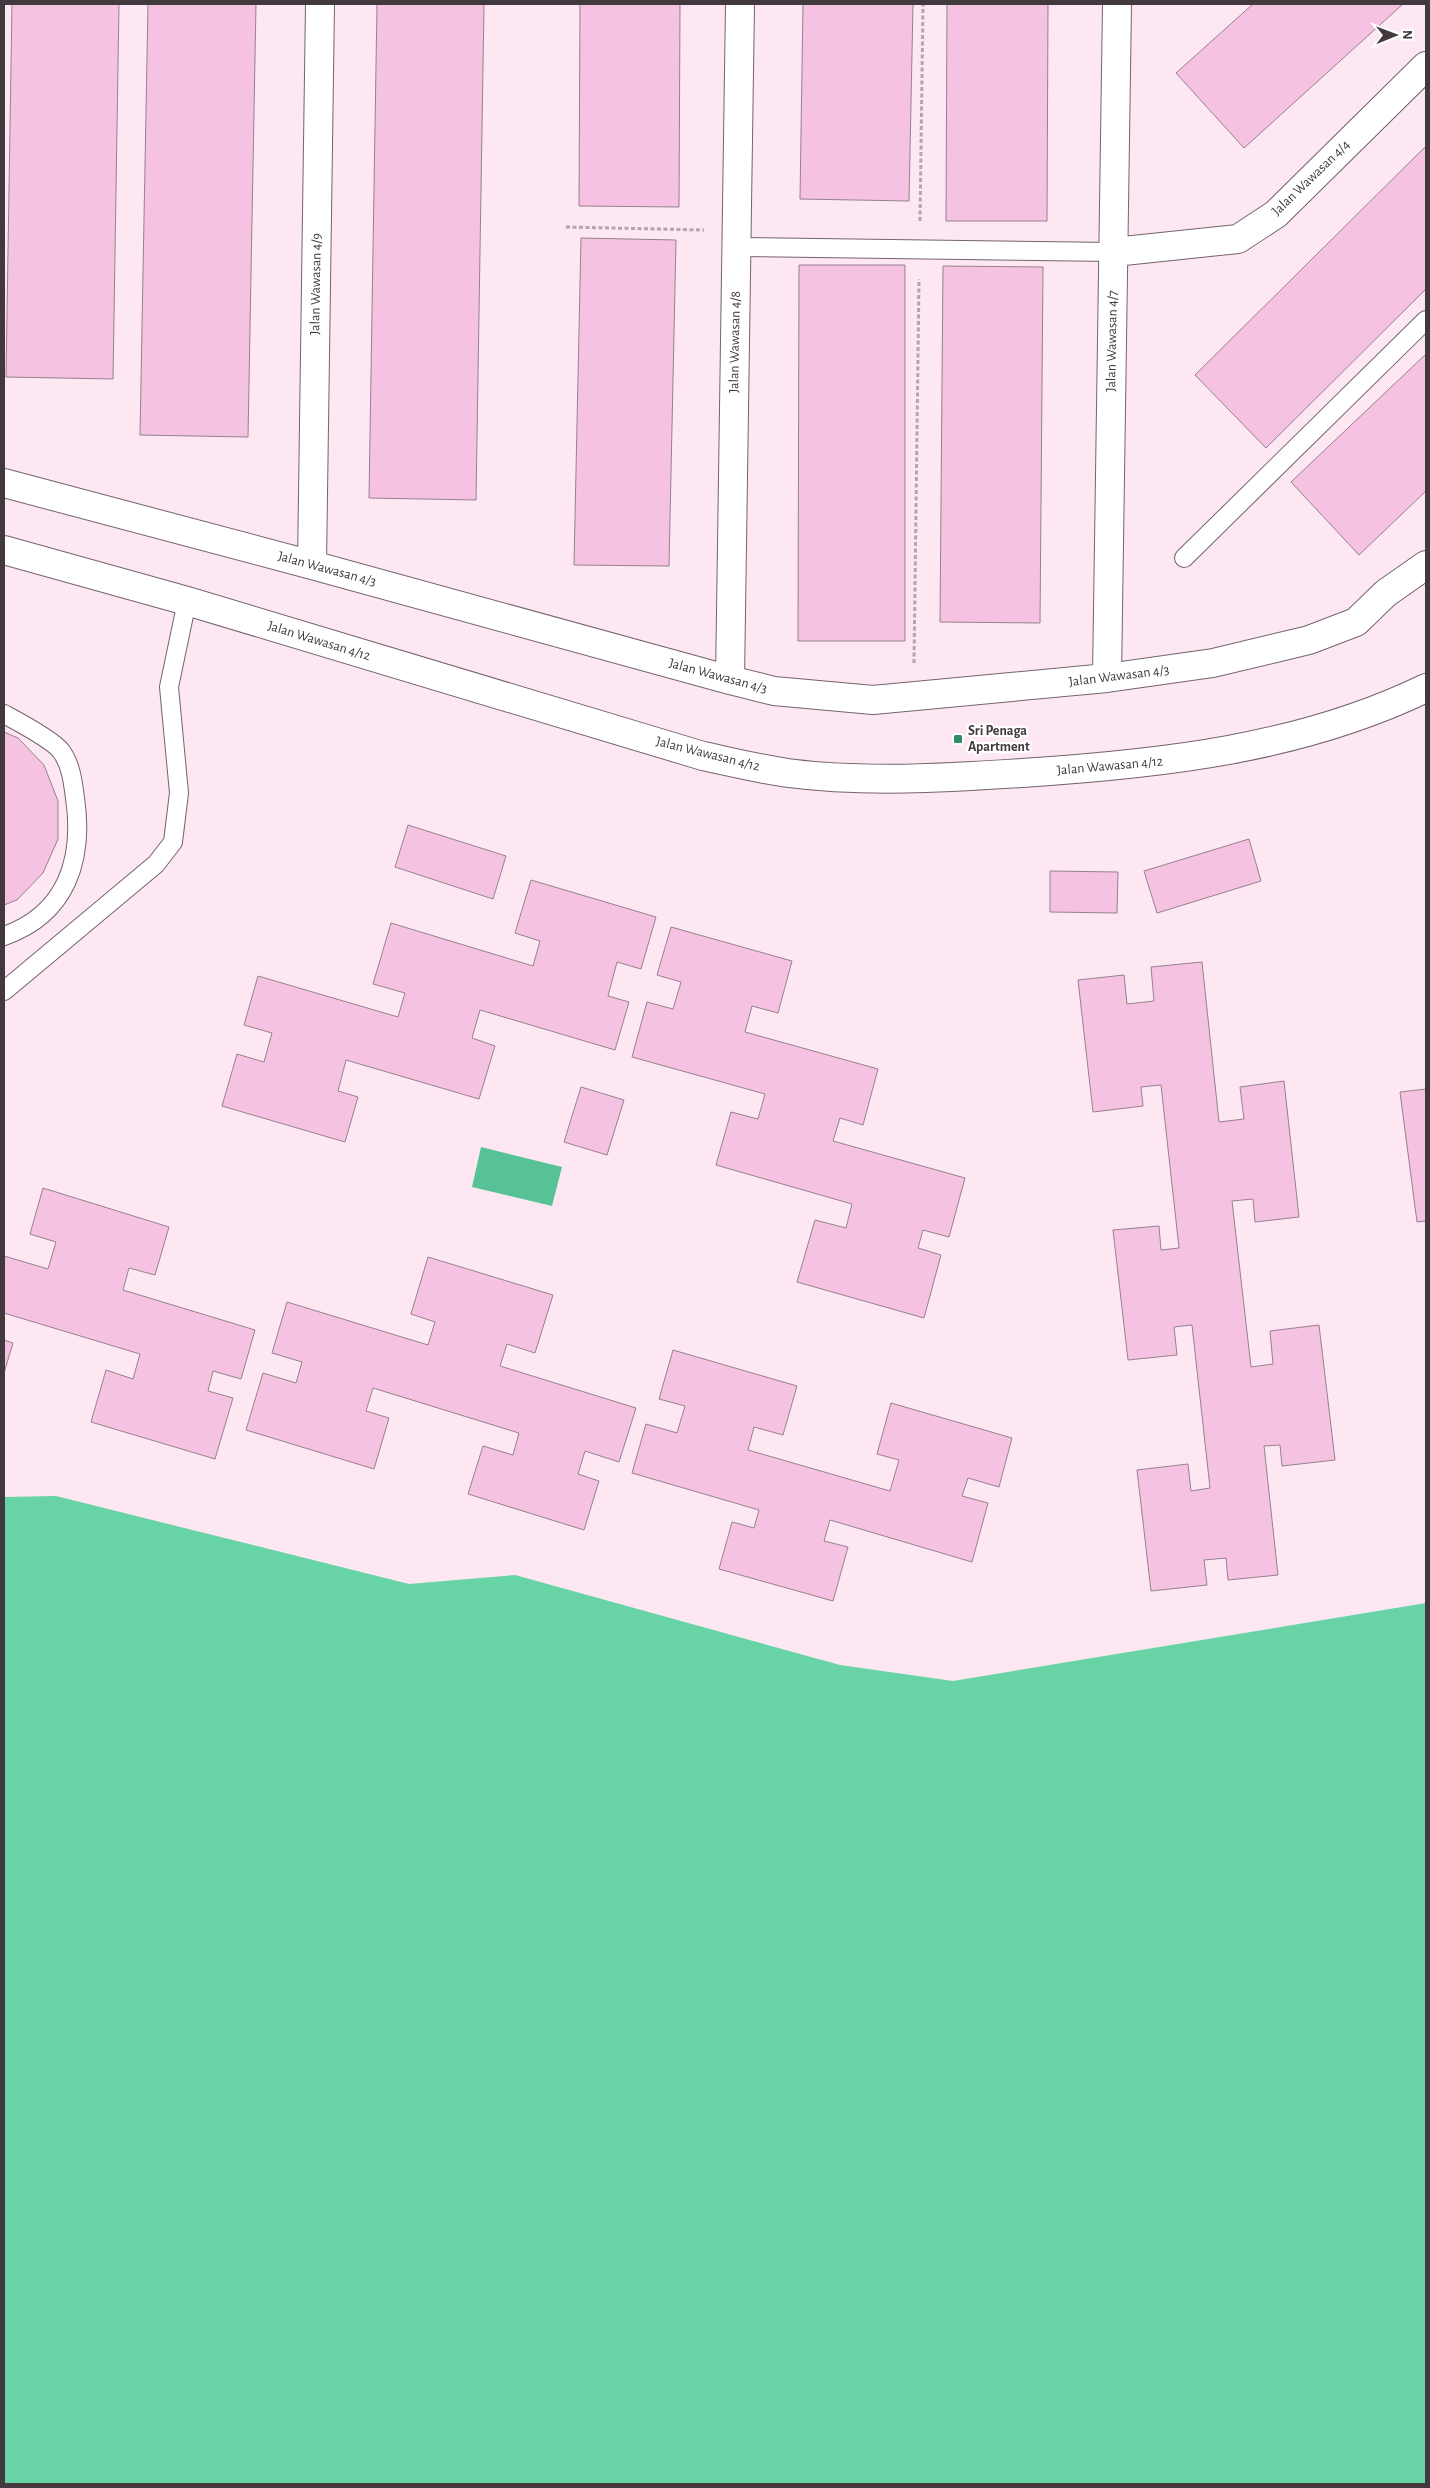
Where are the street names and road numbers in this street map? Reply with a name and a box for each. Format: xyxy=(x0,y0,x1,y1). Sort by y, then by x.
street label: Jalan Wawasan 4/4 xyxy=(1269,137,1353,218)
street label: Jalan Wawasan 4/9 xyxy=(308,233,324,335)
street label: Jalan Wawasan 4/7 xyxy=(1104,290,1120,392)
street label: Jalan Wawasan 4/8 xyxy=(727,291,743,393)
street label: Jalan Wawasan 4/3 xyxy=(276,549,378,589)
street label: Jalan Wawasan 4/12 xyxy=(266,619,372,663)
street label: Jalan Wawasan 4/3 xyxy=(667,656,769,696)
street label: Jalan Wawasan 4/3 xyxy=(1068,663,1170,689)
street label: Jalan Wawasan 4/12 xyxy=(655,734,761,774)
street label: Jalan Wawasan 4/12 xyxy=(1056,754,1164,778)

